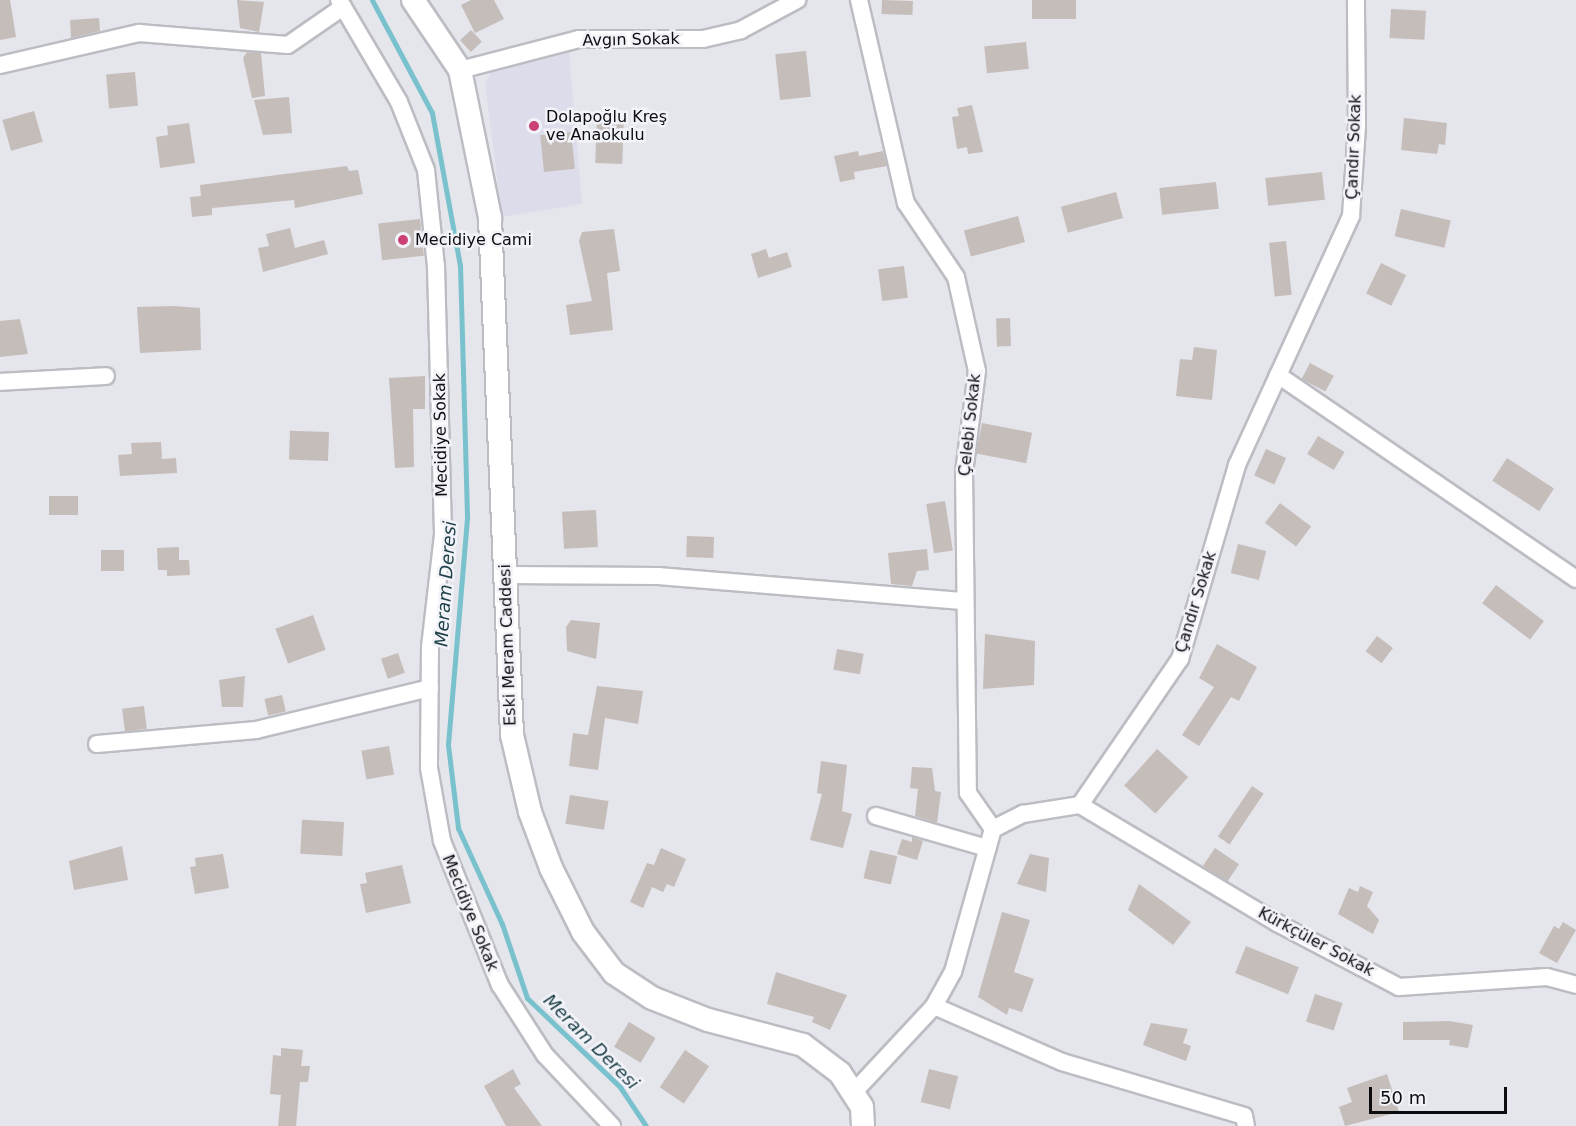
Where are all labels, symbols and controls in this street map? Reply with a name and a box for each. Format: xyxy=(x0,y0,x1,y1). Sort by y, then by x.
street label: Avgın Sokak xyxy=(582,30,680,50)
street label: Çandır Sokak xyxy=(1343,94,1365,200)
place label: Dolapoğlu Kreş ve Anaokulu xyxy=(546,107,667,145)
marker: Dolapoğlu Kreş ve Anaokulu xyxy=(527,119,541,133)
place label: Mecidiye Cami xyxy=(415,230,532,250)
marker: Mecidiye Cami xyxy=(396,233,410,247)
street label: Mecidiye Sokak xyxy=(430,373,452,497)
street label: Çelebi Sokak xyxy=(955,373,985,477)
water label: Meram Deresi xyxy=(431,520,461,648)
street label: Çandır Sokak xyxy=(1171,549,1221,655)
street label: Eski Meram Caddesi xyxy=(496,564,520,726)
street label: Mecidiye Sokak xyxy=(438,852,502,974)
street label: Kürkçüler Sokak xyxy=(1255,903,1377,981)
water label: Meram Deresi xyxy=(539,990,643,1094)
scale bar xyxy=(1372,1075,1510,1113)
text: 50 m xyxy=(1380,1087,1426,1108)

